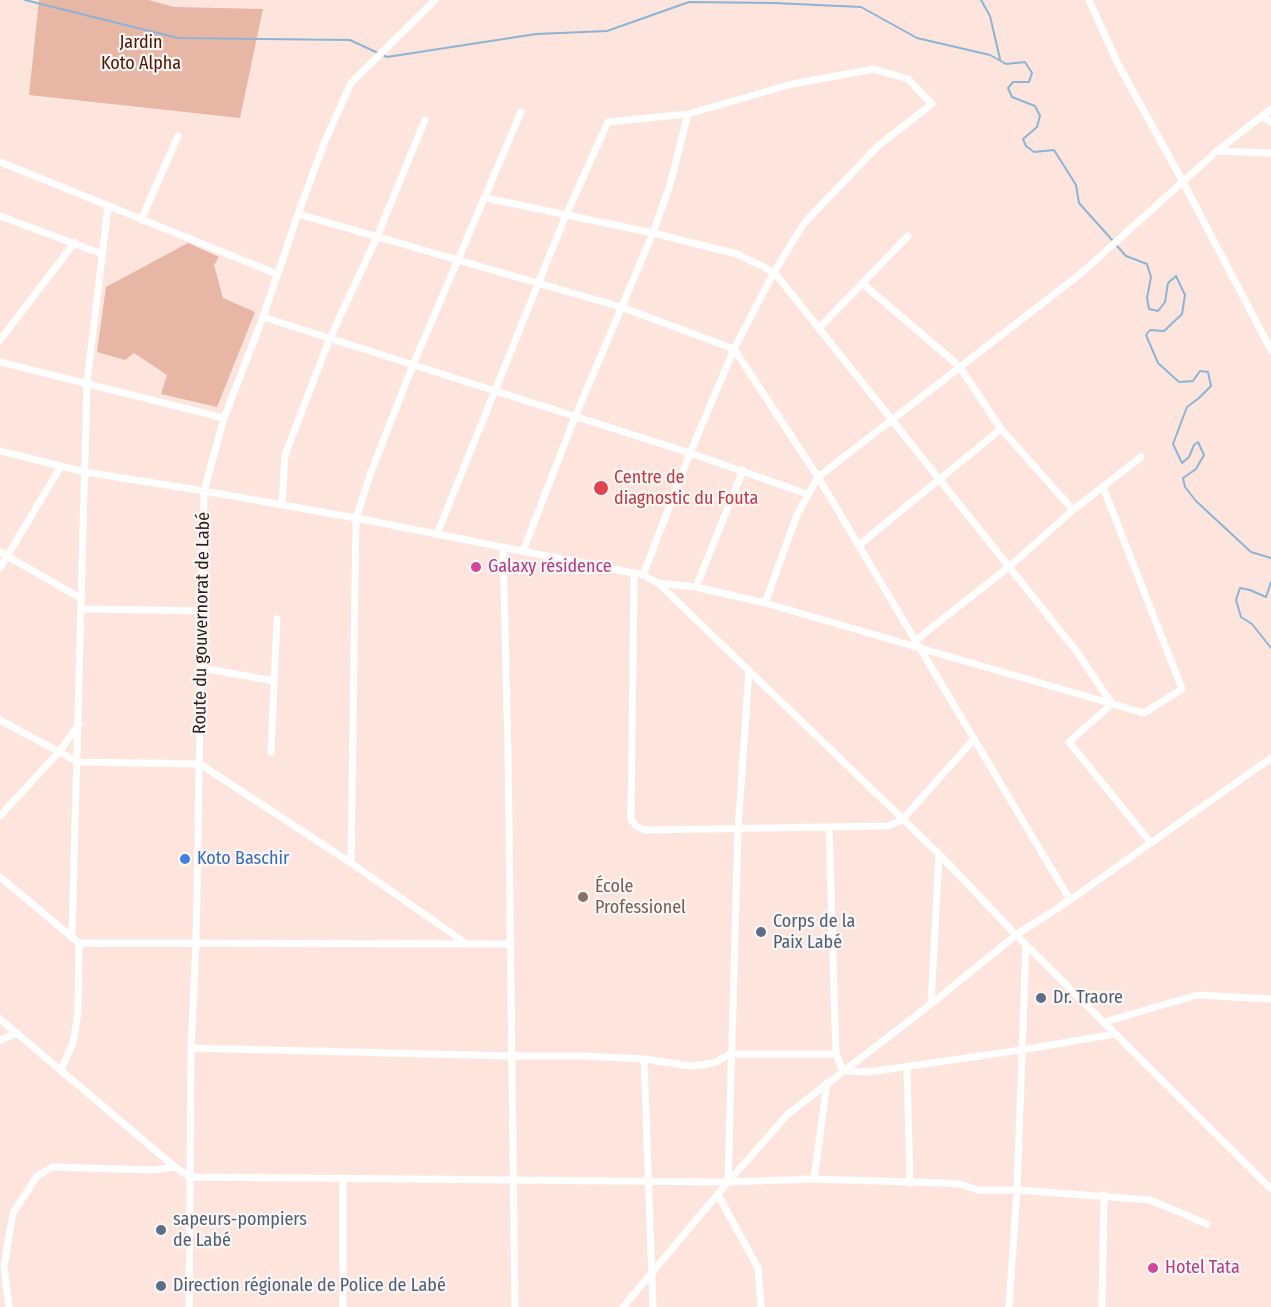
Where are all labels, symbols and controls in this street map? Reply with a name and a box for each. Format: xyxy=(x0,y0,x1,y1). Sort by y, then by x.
park label: Jardin Koto Alpha xyxy=(101,32,181,74)
place label: Centre de diagnostic du Fouta xyxy=(614,467,758,510)
marker: Centre de diagnostic du Fouta xyxy=(592,479,610,497)
street label: Route du gouvernorat de Labé xyxy=(189,512,215,734)
place label: Galaxy résidence xyxy=(488,556,612,578)
marker: Galaxy résidence xyxy=(469,560,483,574)
place label: Koto Baschir xyxy=(197,848,289,870)
marker: Koto Baschir xyxy=(178,852,192,866)
place label: École Professionel xyxy=(595,876,686,918)
marker: École Professionel xyxy=(576,890,590,904)
place label: Corps de la Paix Labé xyxy=(773,911,855,954)
marker: Corps de la Paix Labé xyxy=(754,925,768,939)
place label: Dr. Traore xyxy=(1053,987,1123,1009)
marker: Dr. Traore xyxy=(1034,991,1048,1005)
place label: sapeurs-pompiers de Labé xyxy=(173,1209,307,1252)
marker: sapeurs-pompiers de Labé xyxy=(154,1223,168,1237)
place label: Hotel Tata xyxy=(1165,1257,1240,1279)
marker: Hotel Tata xyxy=(1146,1261,1160,1275)
place label: Direction régionale de Police de Labé xyxy=(173,1275,446,1297)
marker: Direction régionale de Police de Labé xyxy=(154,1279,168,1293)

